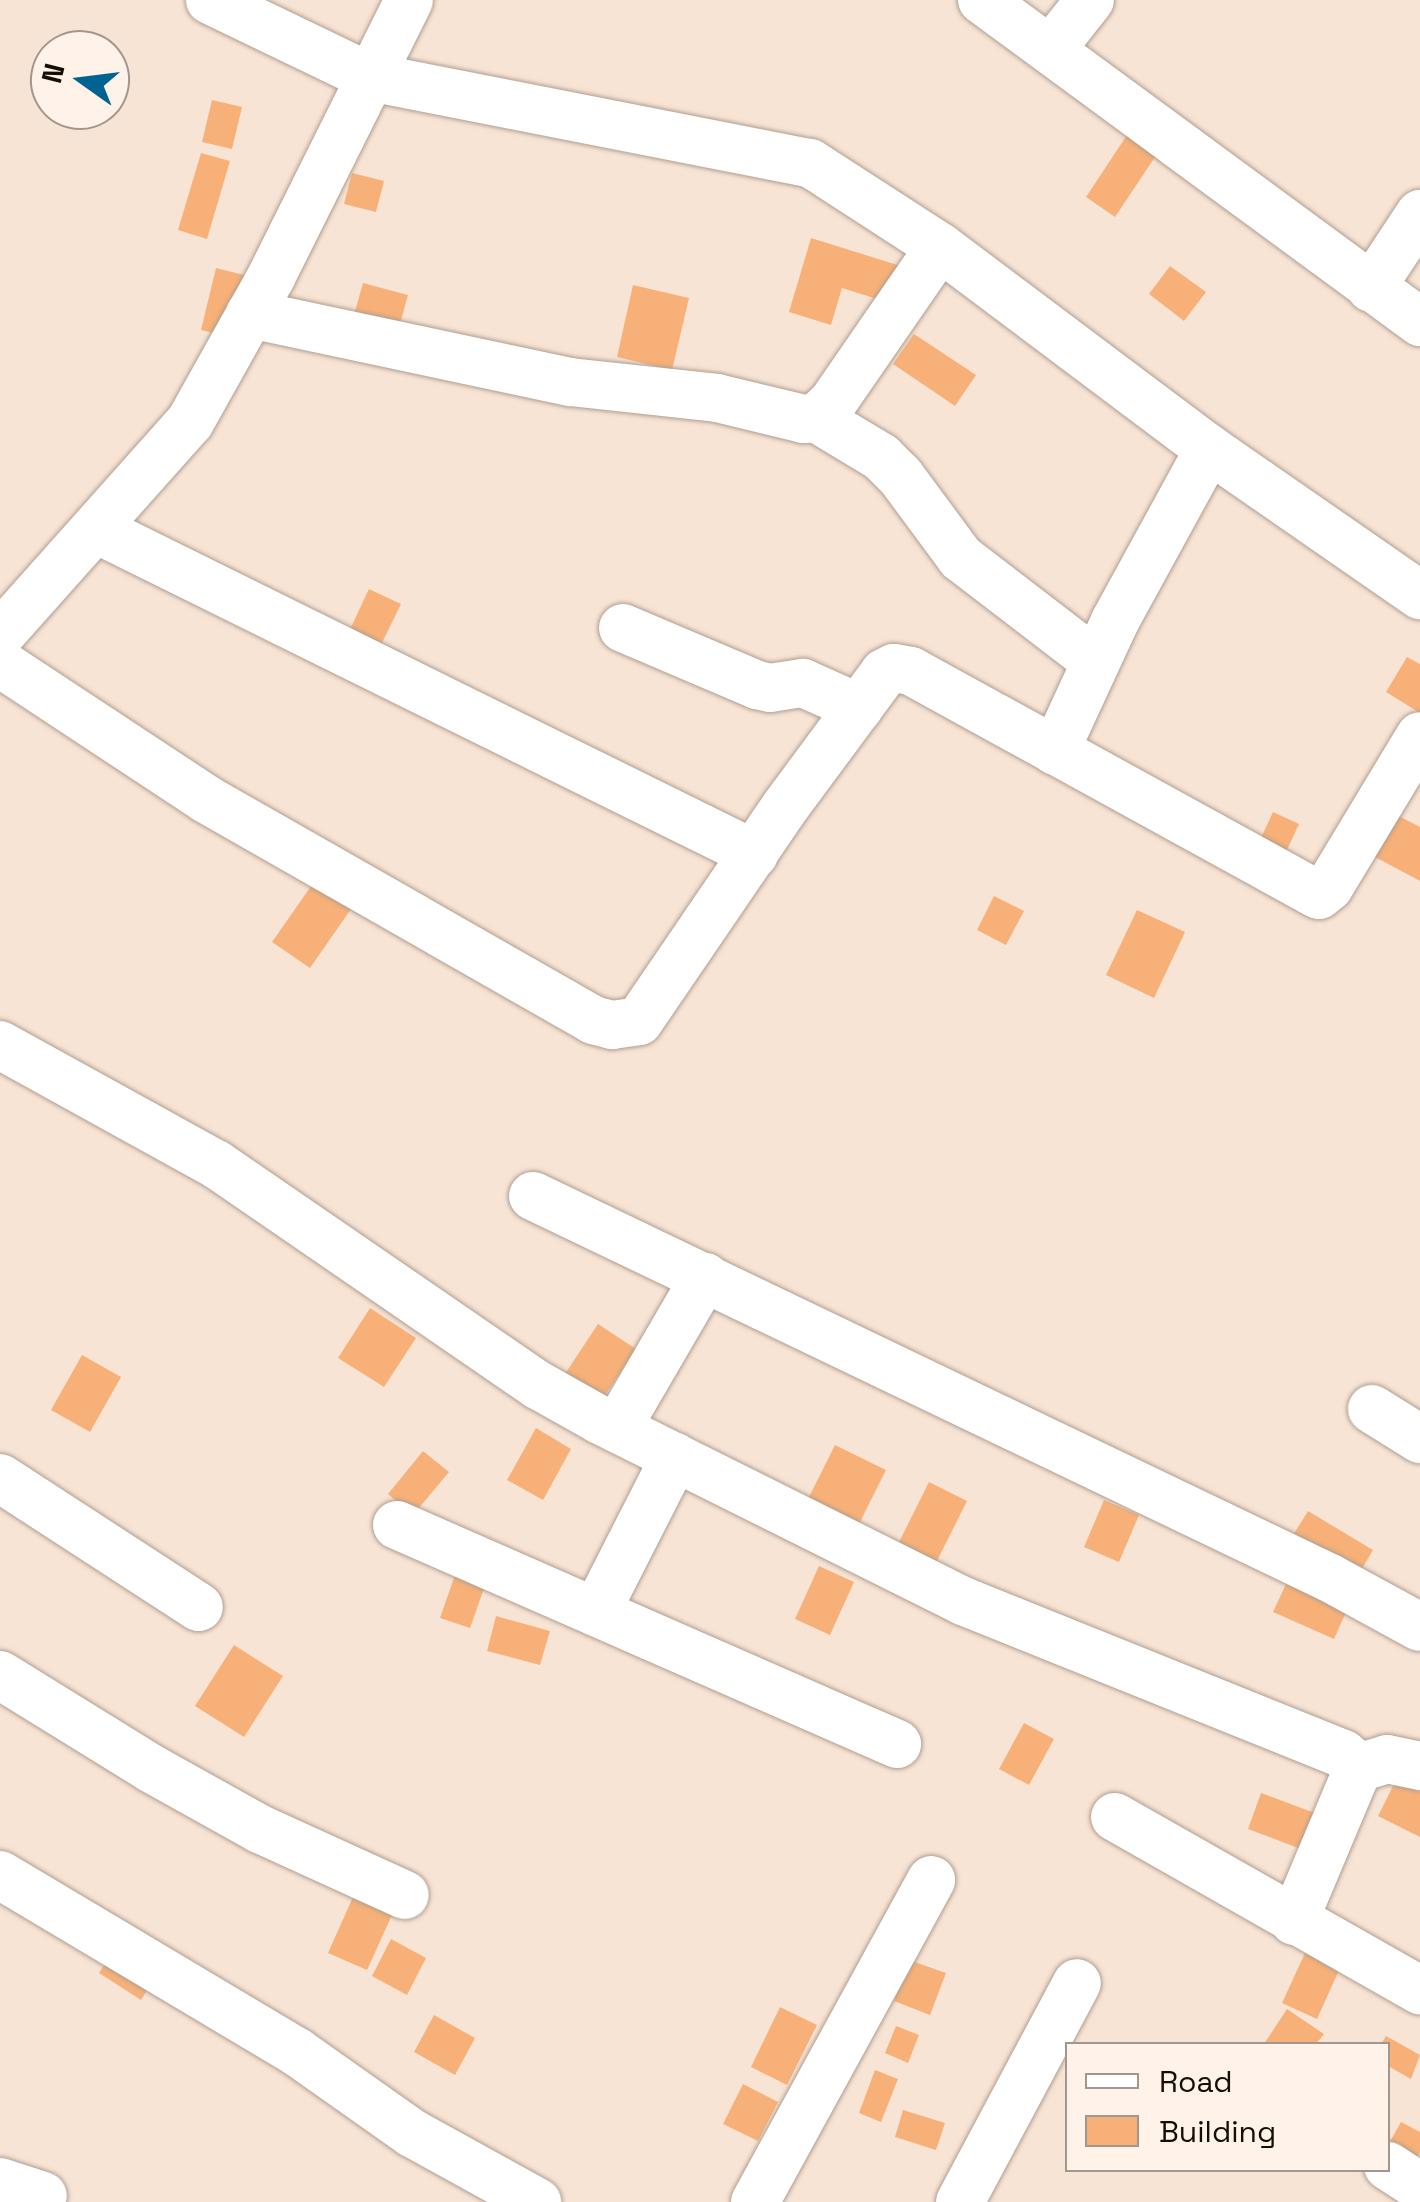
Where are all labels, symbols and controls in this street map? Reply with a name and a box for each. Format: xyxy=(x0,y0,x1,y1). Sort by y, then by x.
north arrow xyxy=(30,30,130,130)
text: N xyxy=(33,60,73,87)
legend xyxy=(1065,2042,1390,2172)
text: Road xyxy=(1159,2062,1233,2101)
text: Building xyxy=(1159,2112,1276,2151)

